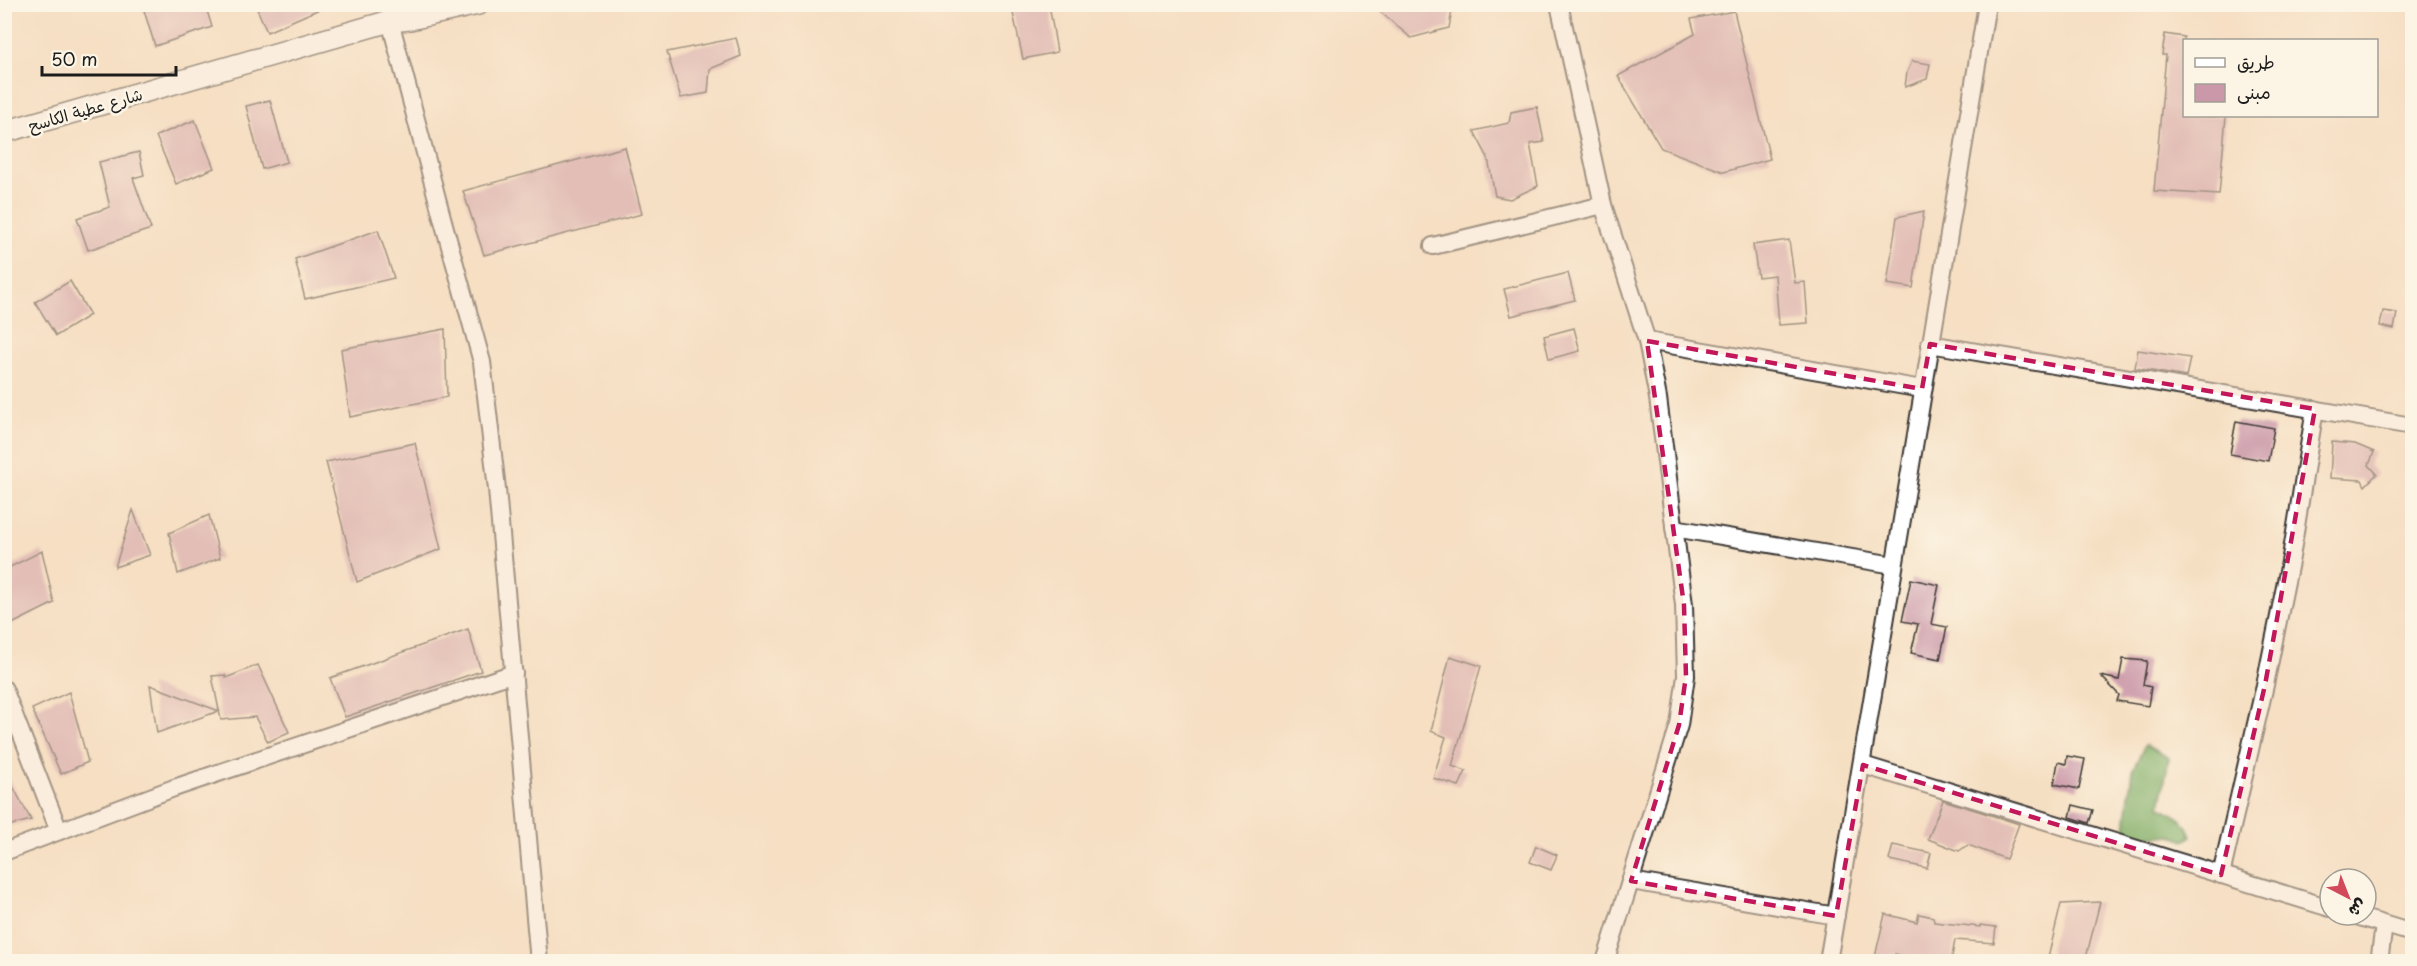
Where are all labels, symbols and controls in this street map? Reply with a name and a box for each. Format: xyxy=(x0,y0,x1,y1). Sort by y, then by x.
scale bar xyxy=(42,39,176,77)
legend xyxy=(2183,39,2378,117)
text: 50 m xyxy=(51,45,98,72)
text: طريق xyxy=(2237,48,2275,75)
text: مبنى xyxy=(2237,78,2271,105)
street label: شارع عطية الكاسح xyxy=(25,81,145,138)
north arrow xyxy=(2318,867,2378,927)
text: ش xyxy=(2344,894,2373,924)

